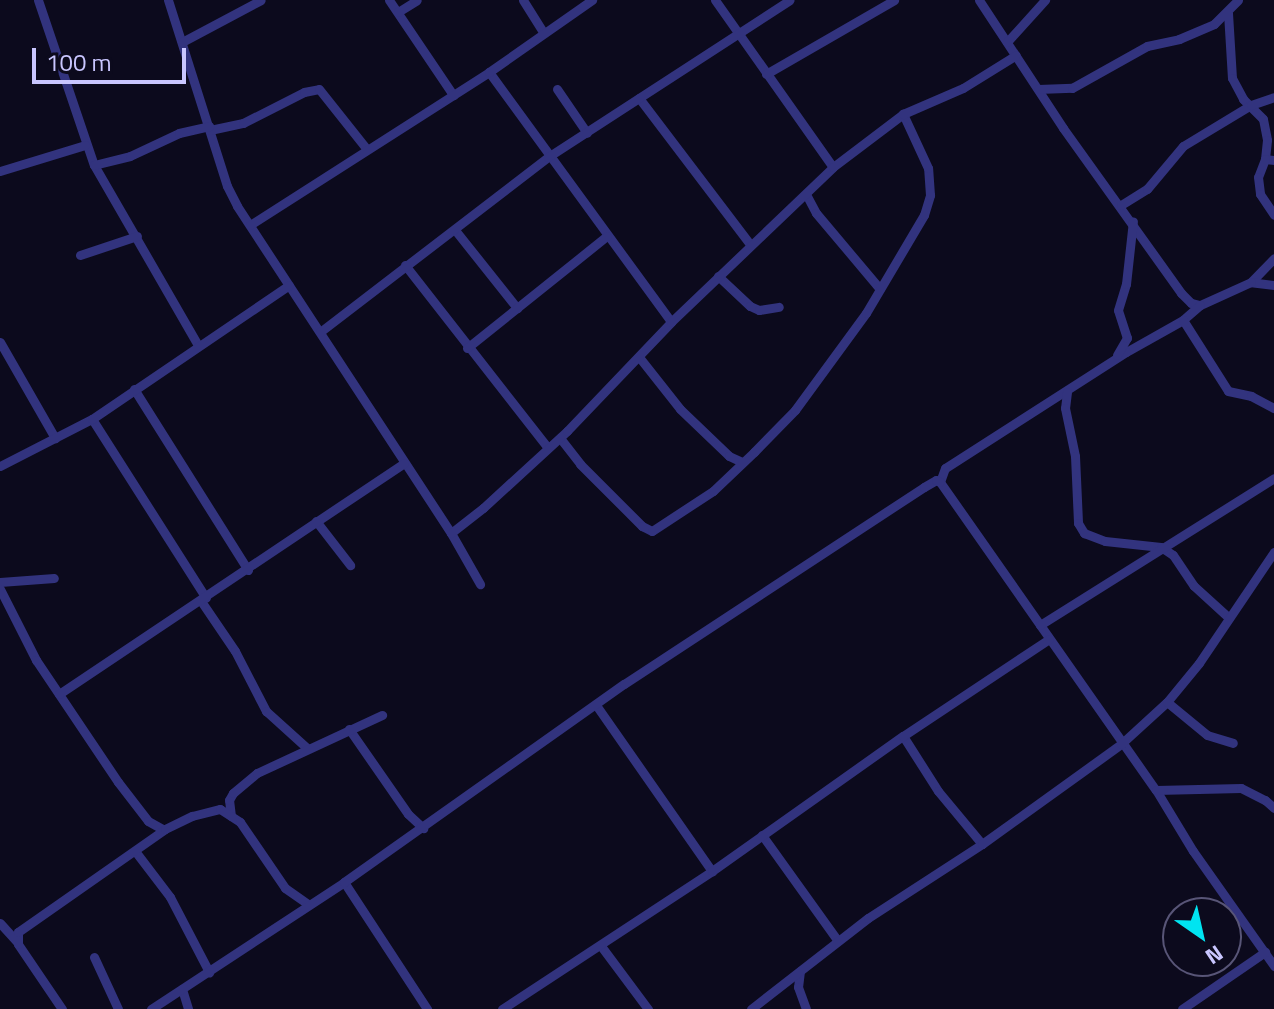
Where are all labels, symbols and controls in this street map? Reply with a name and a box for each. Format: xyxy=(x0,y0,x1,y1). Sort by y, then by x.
scale bar xyxy=(36,32,190,82)
text: 100 m xyxy=(46,44,112,80)
north arrow xyxy=(1162,897,1242,977)
text: N xyxy=(1198,937,1230,974)

